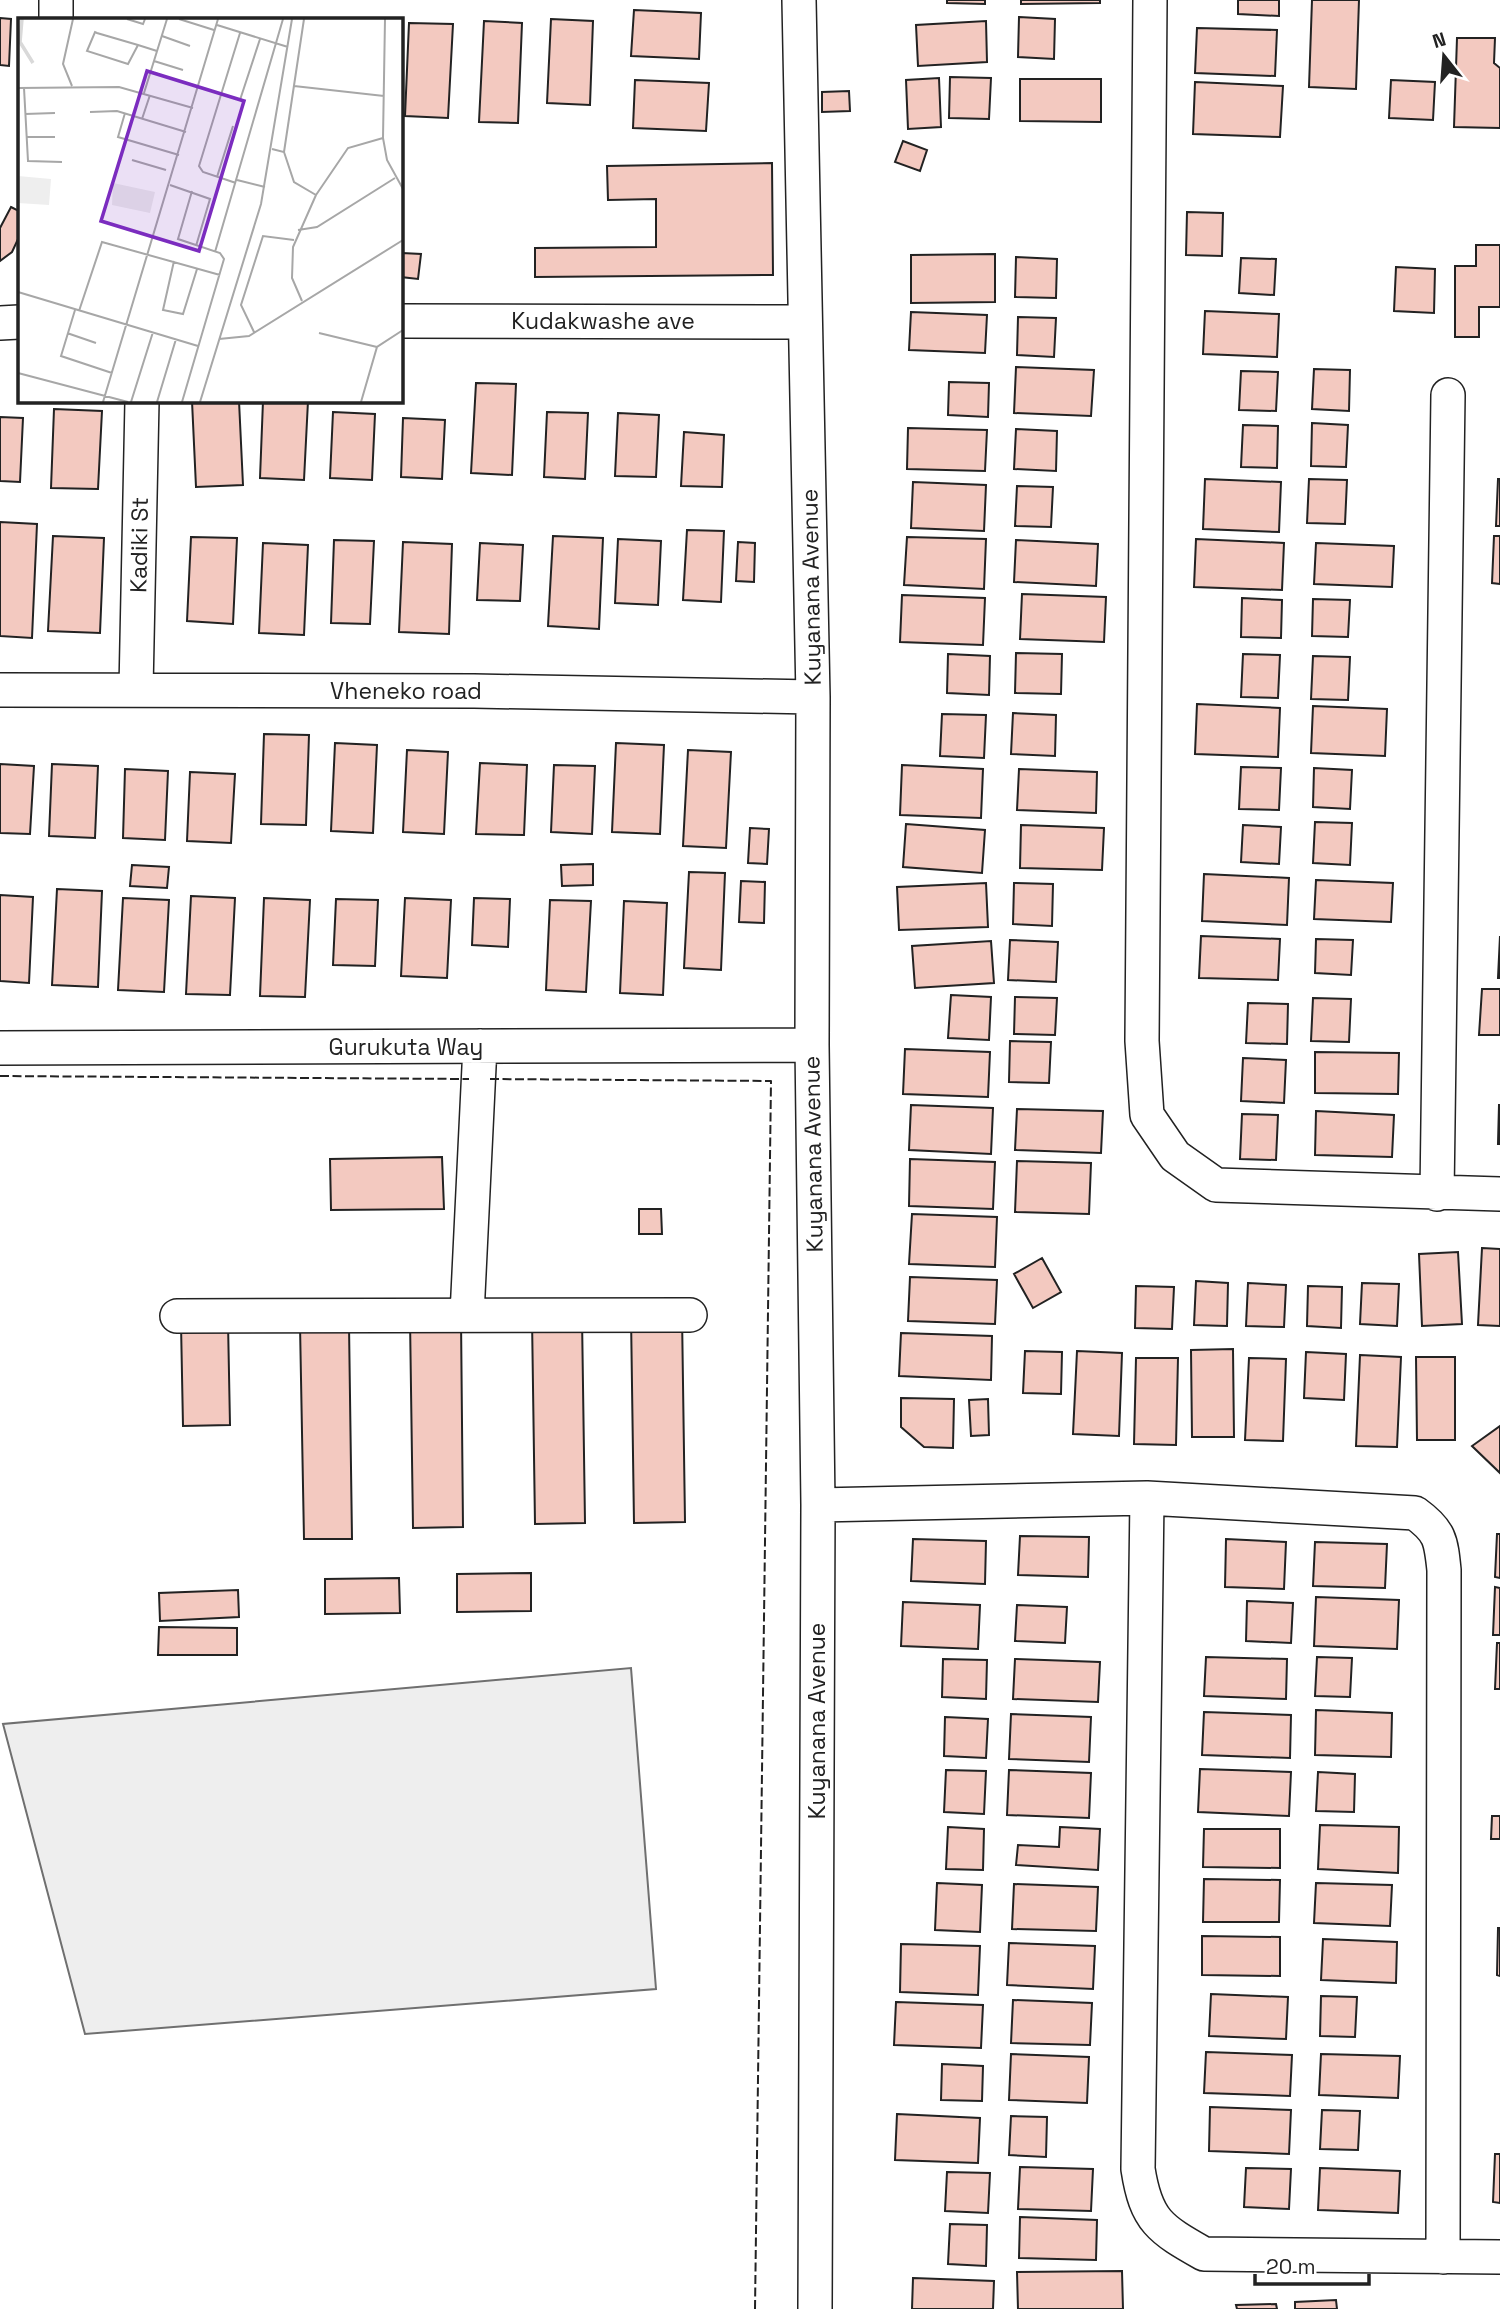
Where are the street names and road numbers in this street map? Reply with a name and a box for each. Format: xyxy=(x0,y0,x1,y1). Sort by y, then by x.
street label: Kudakwashe ave xyxy=(511,306,695,336)
street label: Kuyanana Avenue xyxy=(794,488,828,686)
street label: Kadiki St xyxy=(123,497,155,593)
street label: Vheneko road xyxy=(330,676,482,706)
street label: Gurukuta Way xyxy=(329,1032,483,1062)
street label: Kuyanana Avenue xyxy=(796,1055,830,1253)
street label: Kuyanana Avenue xyxy=(802,1623,832,1819)

